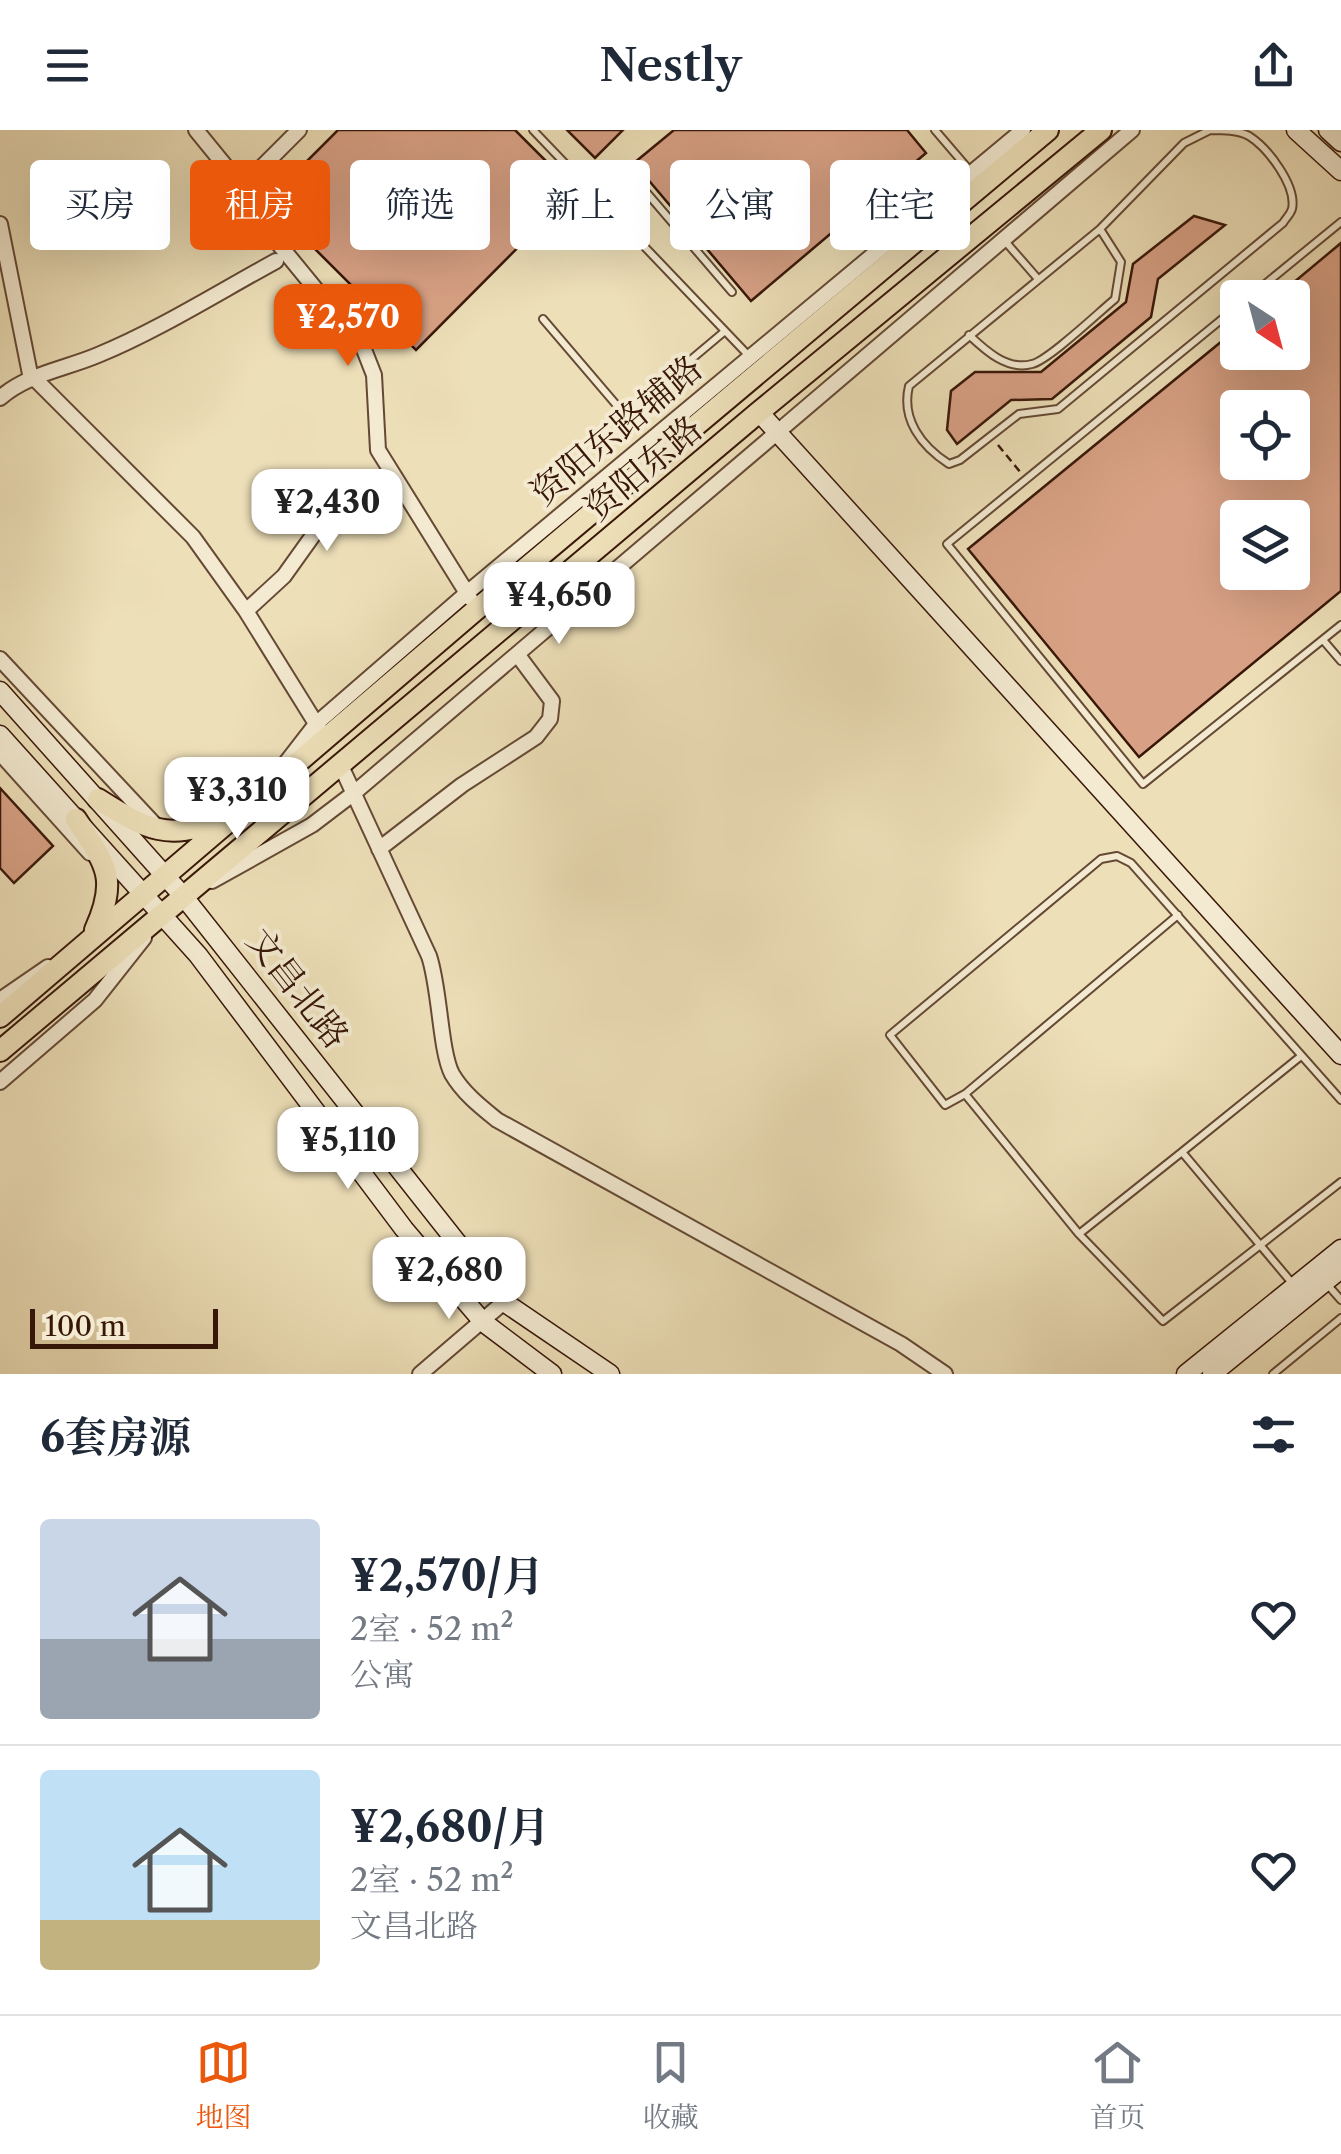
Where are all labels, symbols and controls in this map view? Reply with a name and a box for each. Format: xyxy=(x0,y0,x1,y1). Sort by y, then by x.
text: Nestly xyxy=(599,37,742,93)
icon: menu xyxy=(40,38,95,93)
icon: share xyxy=(1246,38,1301,93)
chip: 买房 xyxy=(30,160,170,250)
chip: 租房 xyxy=(190,160,330,250)
chip: 筛选 xyxy=(350,160,490,250)
chip: 新上 xyxy=(510,160,650,250)
chip: 公寓 xyxy=(670,160,810,250)
chip: 住宅 xyxy=(830,160,970,250)
north arrow xyxy=(1220,280,1310,370)
map controls xyxy=(1220,280,1310,590)
pin: ¥2,570 xyxy=(267,284,429,369)
text: ¥2,570 xyxy=(296,297,400,336)
street label: 资阳东路辅路 xyxy=(522,346,710,514)
button: locate xyxy=(1220,390,1310,480)
street label: 资阳东路 xyxy=(576,407,710,529)
pin: ¥2,430 xyxy=(246,469,408,554)
text: ¥2,430 xyxy=(273,482,381,521)
button: layers xyxy=(1220,500,1310,590)
pin: ¥4,650 xyxy=(478,562,640,647)
text: ¥4,650 xyxy=(506,575,612,614)
pin: ¥3,310 xyxy=(156,757,318,842)
text: ¥3,310 xyxy=(186,770,288,809)
street label: 文昌北路 xyxy=(238,920,358,1056)
pin: ¥5,110 xyxy=(267,1107,429,1192)
text: ¥5,110 xyxy=(299,1120,397,1159)
pin: ¥2,680 xyxy=(368,1237,530,1322)
text: ¥2,680 xyxy=(395,1250,503,1289)
scale bar xyxy=(30,1304,218,1348)
text: 100 m xyxy=(45,1309,126,1343)
icon: filters xyxy=(1246,1407,1301,1462)
text: 6套房源 xyxy=(40,1411,191,1463)
text: ¥2,570/月 xyxy=(350,1550,544,1602)
icon: home xyxy=(120,1559,240,1679)
icon: heart xyxy=(1246,1592,1301,1647)
text: 2室 · 52 m² xyxy=(350,1609,514,1648)
text: 公寓 xyxy=(350,1655,414,1694)
text: ¥2,680/月 xyxy=(350,1801,550,1853)
icon: home xyxy=(120,1810,240,1930)
icon: heart xyxy=(1246,1843,1301,1898)
text: 2室 · 52 m² xyxy=(350,1860,514,1899)
text: 文昌北路 xyxy=(350,1906,478,1945)
tab: 地图 xyxy=(195,2035,252,2135)
tab: 收藏 xyxy=(642,2035,699,2135)
tab: 首页 xyxy=(1089,2035,1146,2135)

